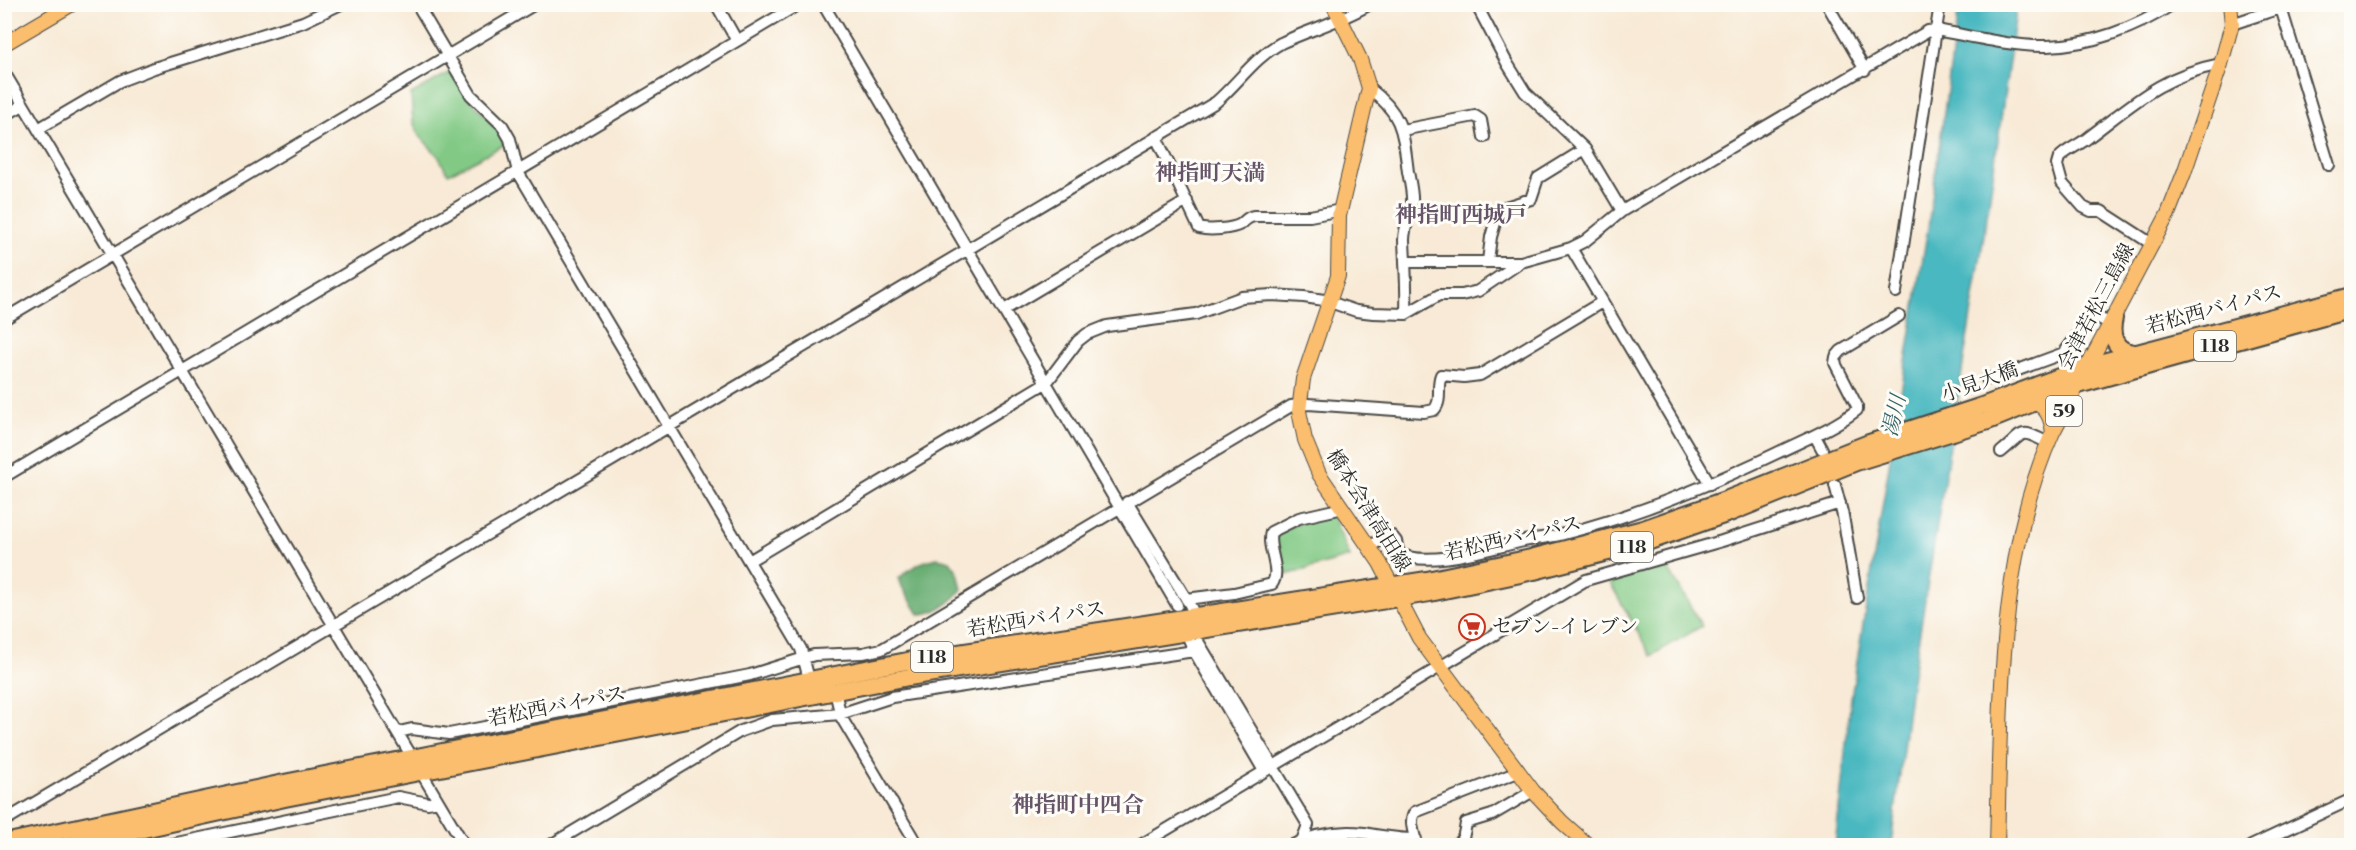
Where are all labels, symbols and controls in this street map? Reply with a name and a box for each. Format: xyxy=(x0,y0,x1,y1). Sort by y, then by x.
district label: 神指町天満 xyxy=(1155,160,1265,187)
district label: 神指町西城戸 xyxy=(1395,202,1527,229)
street label: 会津若松三島線 xyxy=(2053,239,2141,375)
street label: 若松西バイパス xyxy=(2143,280,2285,340)
road number: 118 xyxy=(2194,331,2236,361)
street label: 小見大橋 xyxy=(1938,358,2022,408)
water label: 湯川 xyxy=(1878,391,1913,439)
road number: 59 xyxy=(2046,396,2082,426)
street label: 橋本会津高田線 xyxy=(1320,445,1416,577)
street label: 若松西バイパス xyxy=(1442,511,1584,567)
road number: 118 xyxy=(1611,532,1653,562)
street label: 若松西バイパス xyxy=(965,597,1107,643)
supermarket icon: セブン-イレブン xyxy=(1457,612,1487,642)
place label: セブン-イレブン xyxy=(1492,615,1638,640)
road number: 118 xyxy=(911,642,953,672)
street label: 若松西バイパス xyxy=(486,681,628,733)
district label: 神指町中四合 xyxy=(1012,792,1144,819)

